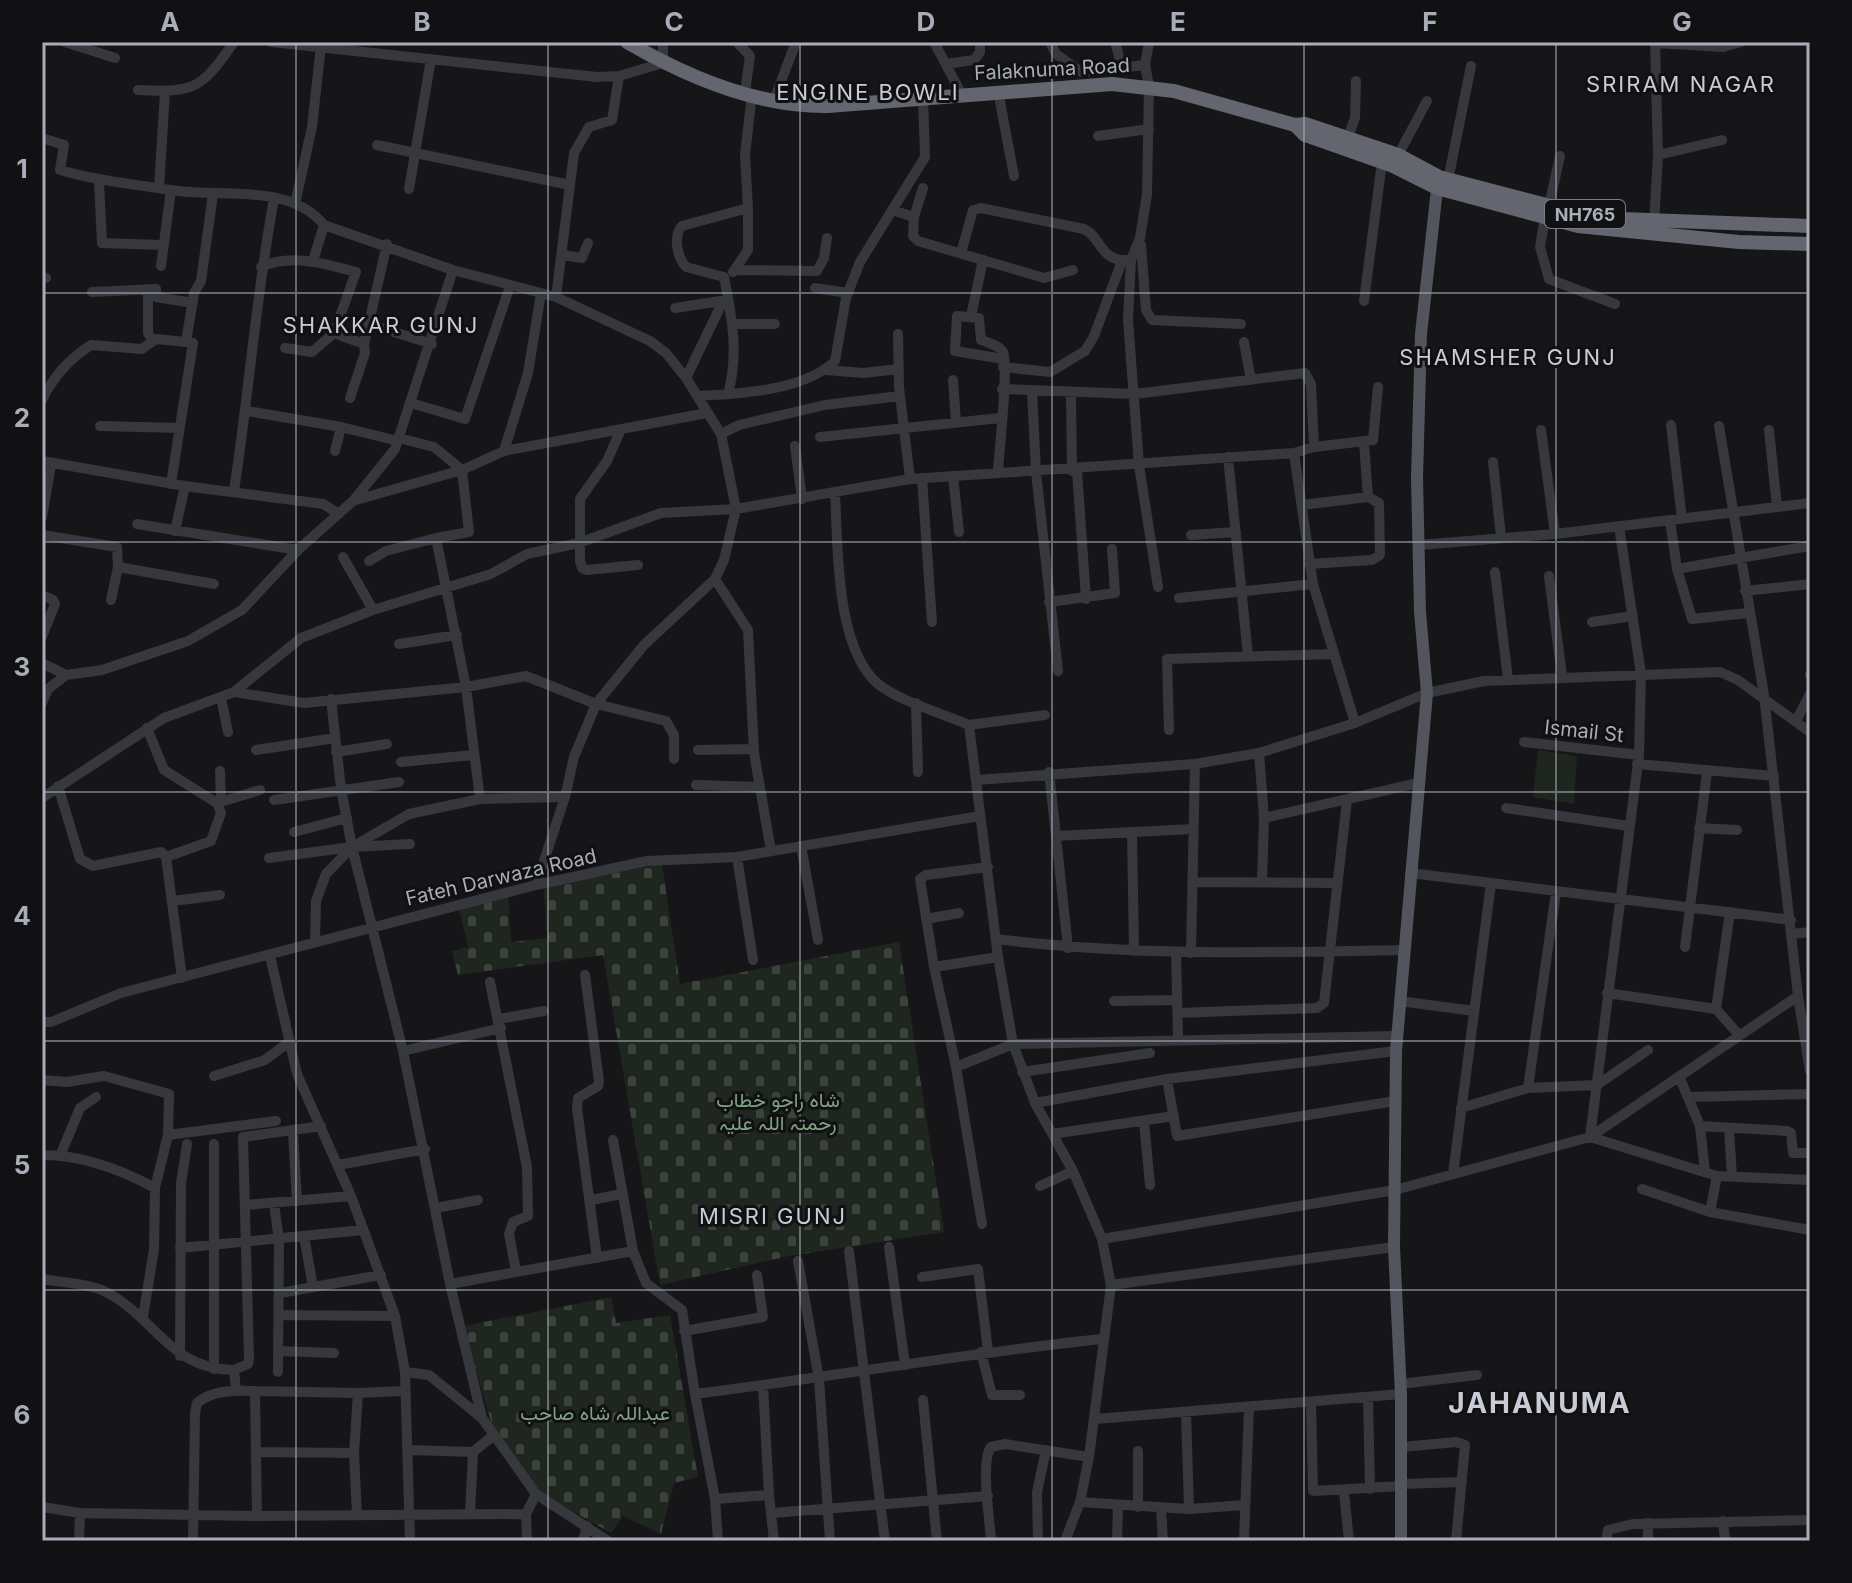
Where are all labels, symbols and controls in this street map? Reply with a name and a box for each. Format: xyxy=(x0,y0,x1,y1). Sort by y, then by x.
text: A xyxy=(160,6,180,37)
text: B xyxy=(413,6,431,37)
text: C xyxy=(664,6,684,37)
text: D xyxy=(917,6,935,37)
text: E xyxy=(1170,6,1186,37)
text: F xyxy=(1422,6,1438,37)
text: G xyxy=(1672,6,1692,37)
street label: Falaknuma Road xyxy=(974,53,1130,85)
district label: SRIRAM NAGAR xyxy=(1586,71,1776,97)
district label: ENGINE BOWLI xyxy=(776,79,960,105)
text: 1 xyxy=(16,153,28,184)
road number: NH765 xyxy=(1545,200,1625,228)
district label: SHAKKAR GUNJ xyxy=(283,312,479,338)
district label: SHAMSHER GUNJ xyxy=(1399,344,1617,370)
text: 2 xyxy=(14,402,30,433)
text: 3 xyxy=(14,651,30,682)
street label: Ismail St xyxy=(1543,715,1625,747)
street label: Fateh Darwaza Road xyxy=(403,843,599,911)
text: 4 xyxy=(13,900,31,931)
park label: شاہ راجو خطاب رحمتہ اللہ علیہ xyxy=(716,1088,840,1136)
text: 5 xyxy=(14,1149,30,1180)
district label: MISRI GUNJ xyxy=(699,1203,847,1229)
district label: JAHANUMA xyxy=(1448,1386,1632,1420)
text: 6 xyxy=(14,1399,30,1430)
park label: عبداللہ شاہ صاحب xyxy=(520,1401,670,1425)

